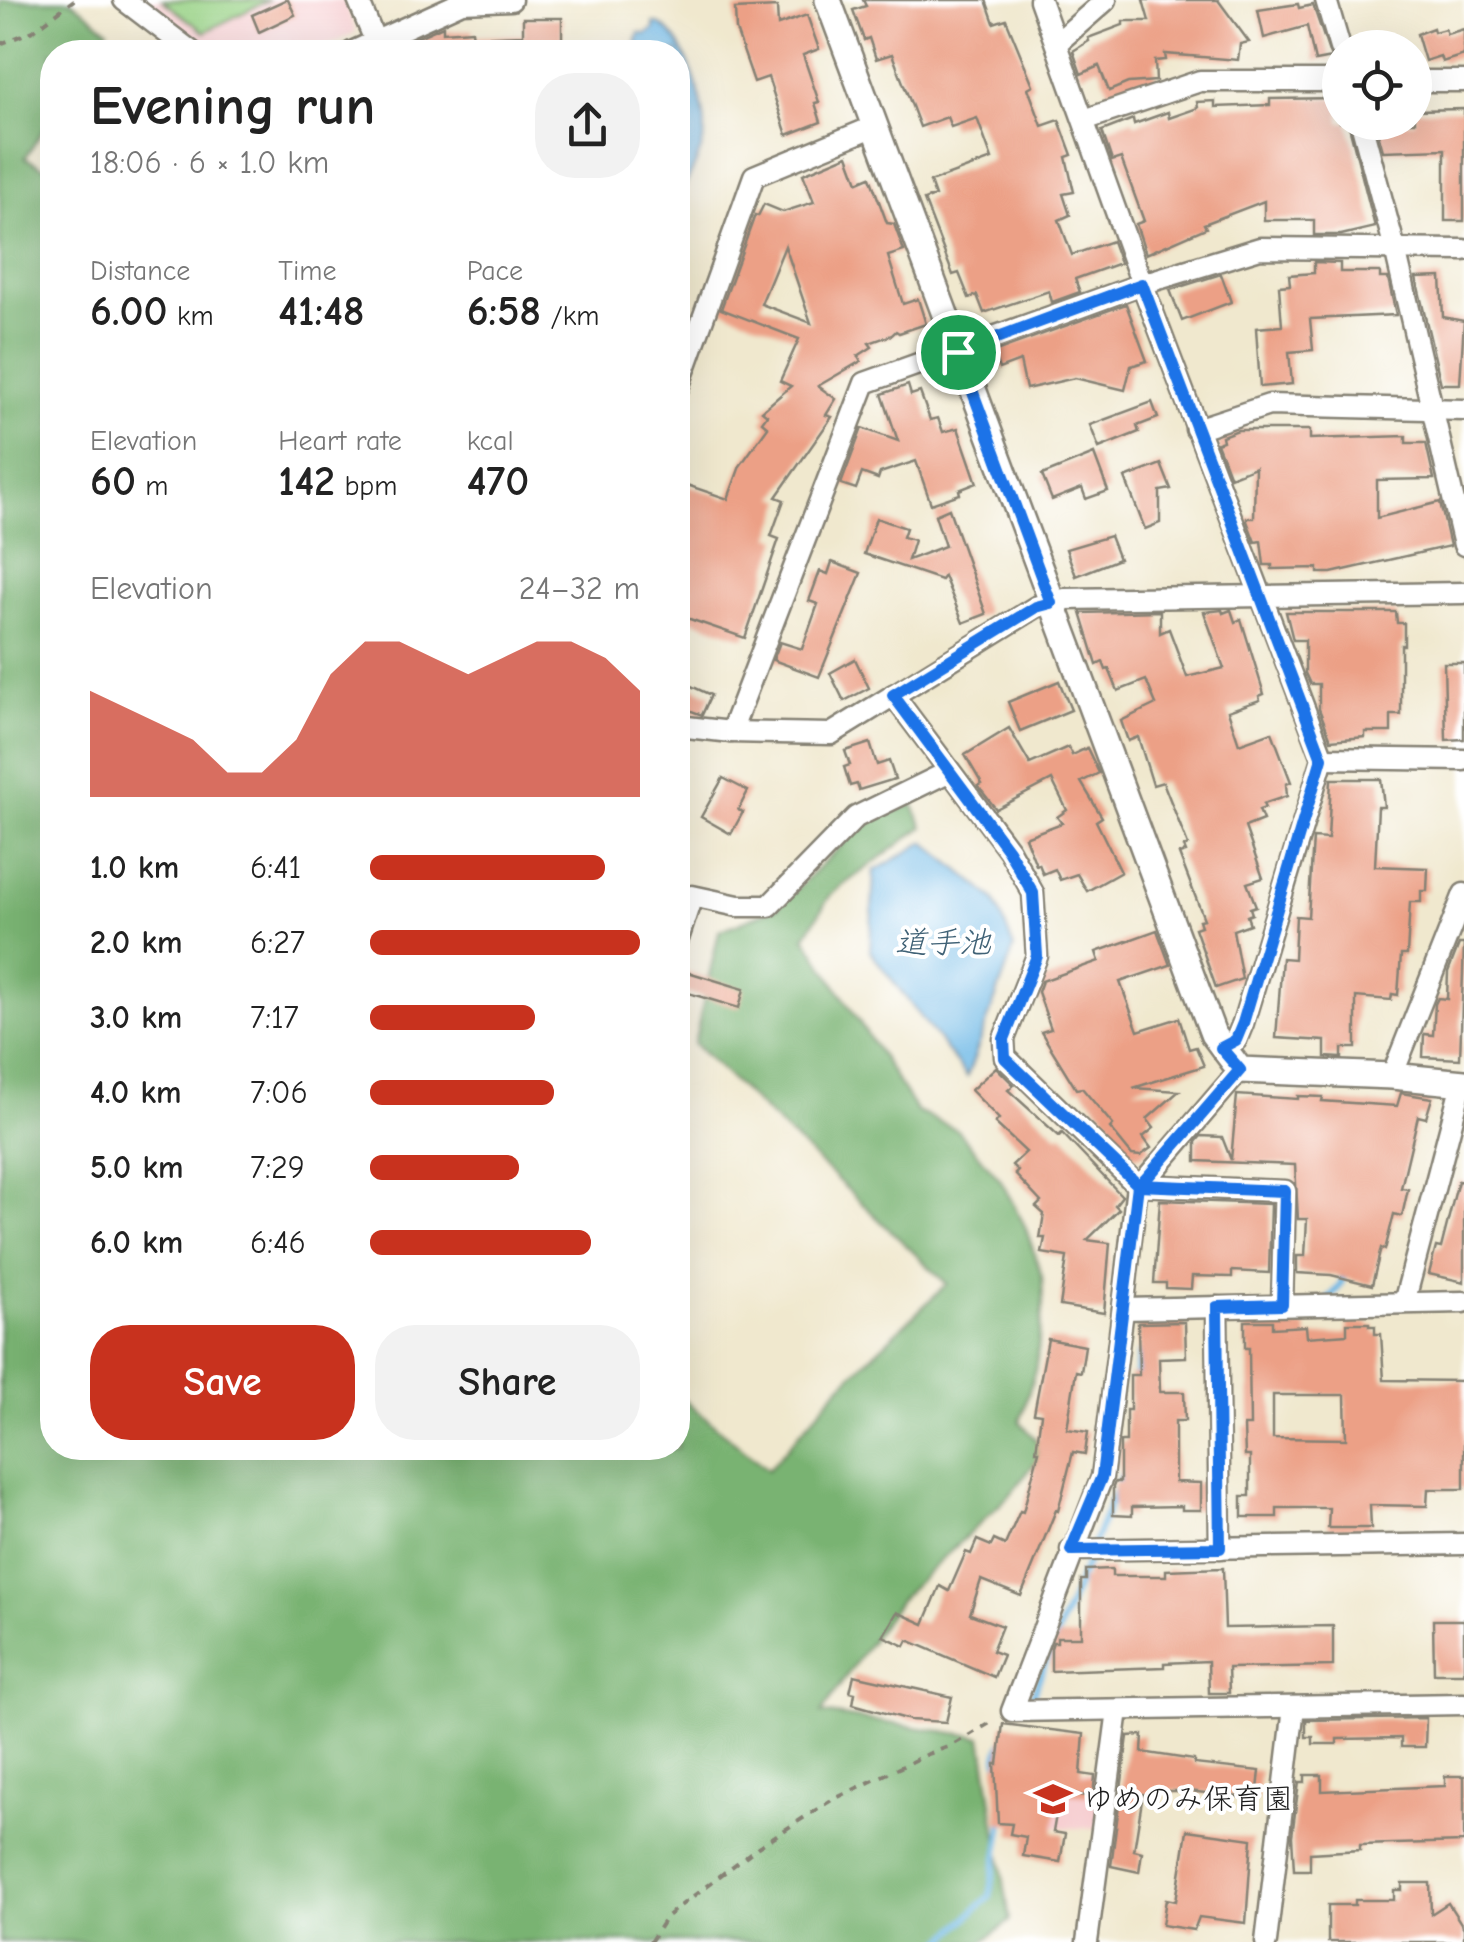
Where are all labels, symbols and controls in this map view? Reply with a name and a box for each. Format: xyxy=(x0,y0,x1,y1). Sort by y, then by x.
map controls xyxy=(1322,30,1432,140)
button: locate xyxy=(1322,30,1432,140)
button: share xyxy=(535,73,640,178)
text: Evening run xyxy=(90,74,375,138)
text: 18:06 · 6 × 1.0 km xyxy=(90,144,329,181)
text: Distance xyxy=(90,255,190,287)
text: Time xyxy=(278,255,336,287)
text: Pace xyxy=(467,255,523,287)
text: 6.00 xyxy=(90,287,168,336)
text: 41:48 xyxy=(278,287,364,336)
text: 6:58 xyxy=(467,287,541,336)
text: km xyxy=(168,300,214,332)
text: /km xyxy=(541,300,599,332)
pin xyxy=(916,310,1001,395)
icon: arrive xyxy=(931,325,986,380)
text: Elevation xyxy=(90,425,197,457)
text: Heart rate xyxy=(278,425,402,457)
text: kcal xyxy=(467,425,514,457)
text: 60 xyxy=(90,457,136,506)
text: 142 xyxy=(278,457,335,506)
text: 470 xyxy=(467,457,529,506)
text: m xyxy=(136,470,169,502)
text: bpm xyxy=(335,470,397,502)
text: Elevation xyxy=(90,570,213,607)
text: 24–32 m xyxy=(519,570,640,607)
text: 1.0 km xyxy=(90,849,179,886)
text: 6:41 xyxy=(250,849,301,886)
text: 2.0 km xyxy=(90,924,182,961)
text: 6:27 xyxy=(250,924,305,961)
water label: 道手池 xyxy=(895,924,992,961)
text: 3.0 km xyxy=(90,999,182,1036)
text: 7:17 xyxy=(250,999,299,1036)
text: 4.0 km xyxy=(90,1074,182,1111)
text: 7:06 xyxy=(250,1074,308,1111)
text: 5.0 km xyxy=(90,1149,184,1186)
text: 7:29 xyxy=(250,1149,305,1186)
text: 6.0 km xyxy=(90,1224,183,1261)
text: 6:46 xyxy=(250,1224,306,1261)
button: Save xyxy=(90,1325,355,1440)
button: Share xyxy=(375,1325,640,1440)
school or university icon: ゆめのみ保育園 xyxy=(1032,1778,1074,1820)
place label: ゆめのみ保育園 xyxy=(1083,1782,1293,1817)

